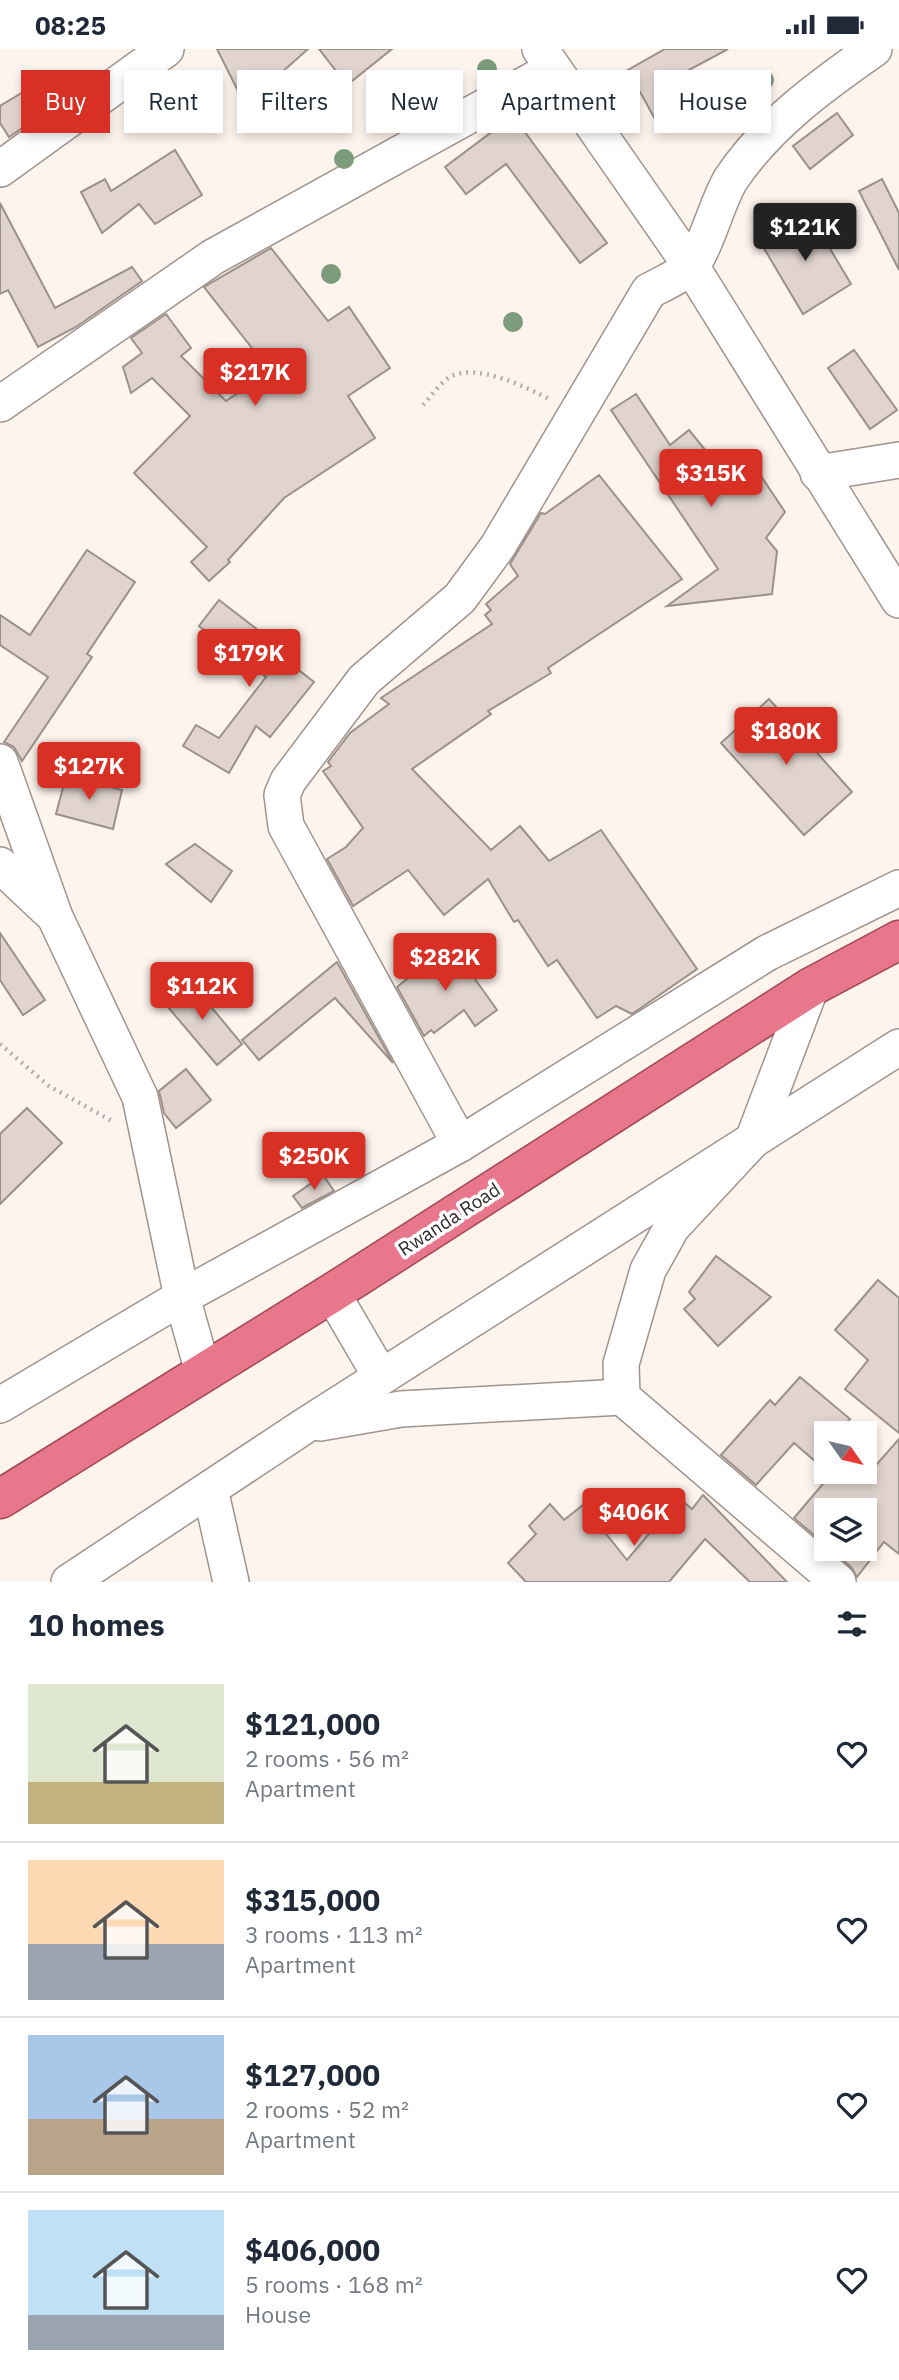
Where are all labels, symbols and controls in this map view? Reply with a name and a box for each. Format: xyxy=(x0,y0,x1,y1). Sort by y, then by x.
text: 08:25 xyxy=(35,8,106,42)
chip: Buy xyxy=(21,70,110,133)
chip: Rent xyxy=(124,70,223,133)
chip: Filters xyxy=(237,70,352,133)
chip: New xyxy=(366,70,463,133)
chip: Apartment xyxy=(477,70,640,133)
chip: House xyxy=(654,70,771,133)
pin: $121K xyxy=(756,203,854,263)
text: $121K xyxy=(769,211,841,241)
pin: $217K xyxy=(206,349,304,408)
text: $217K xyxy=(219,356,291,386)
pin: $315K xyxy=(662,449,760,509)
text: $315K xyxy=(675,457,747,487)
pin: $179K xyxy=(200,629,298,689)
text: $179K xyxy=(213,637,285,667)
pin: $180K xyxy=(737,707,835,767)
text: $180K xyxy=(750,715,822,745)
pin: $127K xyxy=(40,743,138,802)
text: $127K xyxy=(53,750,125,780)
pin: $282K xyxy=(396,933,494,993)
text: $282K xyxy=(409,941,481,971)
pin: $112K xyxy=(153,963,251,1022)
text: $112K xyxy=(166,970,238,1000)
pin: $250K xyxy=(265,1133,363,1192)
text: $250K xyxy=(278,1140,350,1170)
street label: Rwanda Road xyxy=(393,1177,505,1261)
north arrow xyxy=(814,1421,877,1484)
map controls xyxy=(814,1421,877,1561)
pin: $406K xyxy=(585,1489,683,1548)
text: $406K xyxy=(598,1496,670,1526)
button: layers xyxy=(814,1498,877,1561)
text: 10 homes xyxy=(28,1605,165,1644)
icon: filters xyxy=(833,1605,871,1643)
text: $121,000 xyxy=(245,1704,380,1743)
icon: home xyxy=(84,1712,168,1796)
icon: heart xyxy=(833,1735,871,1773)
text: 2 rooms · 56 m² xyxy=(245,1743,409,1773)
text: Apartment xyxy=(245,1773,356,1803)
text: $315,000 xyxy=(245,1880,380,1919)
icon: home xyxy=(84,1888,168,1972)
icon: heart xyxy=(833,1911,871,1949)
text: 3 rooms · 113 m² xyxy=(245,1919,423,1949)
text: Apartment xyxy=(245,1949,356,1979)
text: $127,000 xyxy=(245,2055,380,2094)
icon: home xyxy=(84,2063,168,2147)
icon: heart xyxy=(833,2086,871,2124)
text: 2 rooms · 52 m² xyxy=(245,2094,409,2124)
text: Apartment xyxy=(245,2124,356,2154)
text: $406,000 xyxy=(245,2230,380,2269)
icon: home xyxy=(84,2238,168,2322)
icon: heart xyxy=(833,2261,871,2299)
text: 5 rooms · 168 m² xyxy=(245,2269,423,2299)
text: House xyxy=(245,2299,311,2329)

